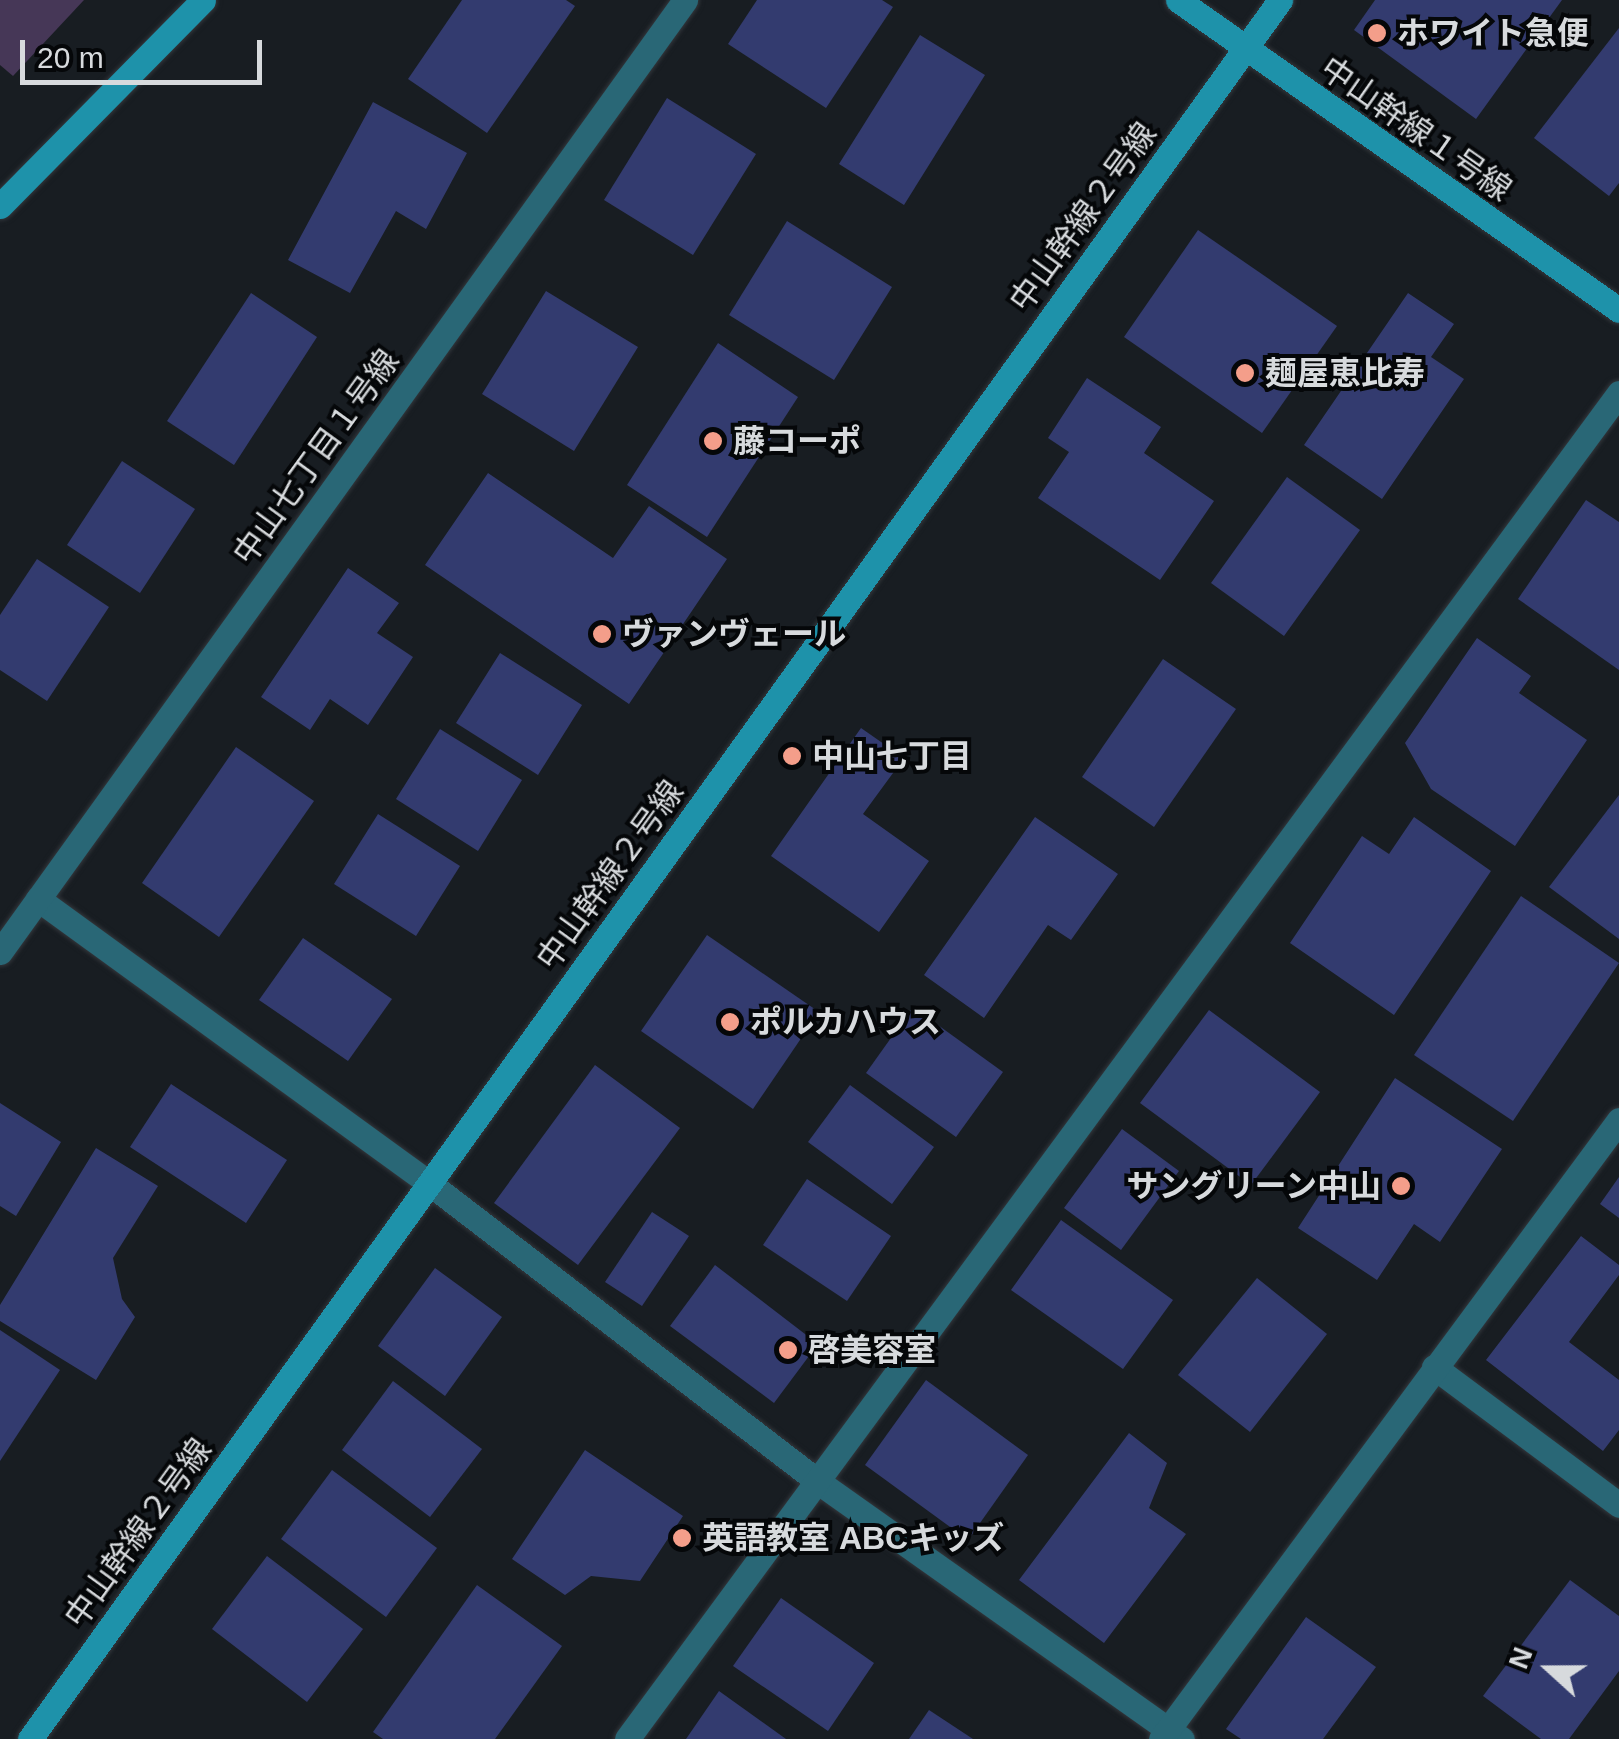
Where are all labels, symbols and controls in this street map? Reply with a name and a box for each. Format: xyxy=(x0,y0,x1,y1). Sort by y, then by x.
place label: ホワイト急便 xyxy=(1397,14,1589,52)
scale bar xyxy=(25,20,268,82)
marker: ホワイト急便 xyxy=(1366,22,1388,44)
text: 20 m xyxy=(37,41,104,74)
street label: 中山幹線１号線 xyxy=(1313,49,1519,209)
street label: 中山幹線２号線 xyxy=(1002,115,1164,319)
street label: 中山七丁目１号線 xyxy=(225,342,407,572)
place label: 麺屋恵比寿 xyxy=(1265,354,1425,392)
marker: 麺屋恵比寿 xyxy=(1234,362,1256,384)
place label: 藤コーポ xyxy=(733,422,861,460)
marker: 藤コーポ xyxy=(702,430,724,452)
place label: ヴァンヴェール xyxy=(622,615,846,653)
marker: ヴァンヴェール xyxy=(591,623,613,645)
place label: 中山七丁目 xyxy=(812,737,972,775)
marker: 中山七丁目 xyxy=(781,745,803,767)
street label: 中山幹線２号線 xyxy=(529,773,691,977)
place label: ポルカハウス xyxy=(750,1003,942,1041)
marker: ポルカハウス xyxy=(719,1011,741,1033)
place label: サングリーン中山 xyxy=(1125,1167,1381,1205)
marker: サングリーン中山 xyxy=(1390,1175,1412,1197)
place label: 啓美容室 xyxy=(808,1331,936,1369)
marker: 啓美容室 xyxy=(777,1339,799,1361)
street label: 中山幹線２号線 xyxy=(57,1431,219,1635)
place label: 英語教室 ABCキッズ xyxy=(702,1519,1004,1557)
marker: 英語教室 ABCキッズ xyxy=(671,1527,693,1549)
north arrow xyxy=(1499,1619,1599,1719)
text: N xyxy=(1502,1643,1539,1673)

